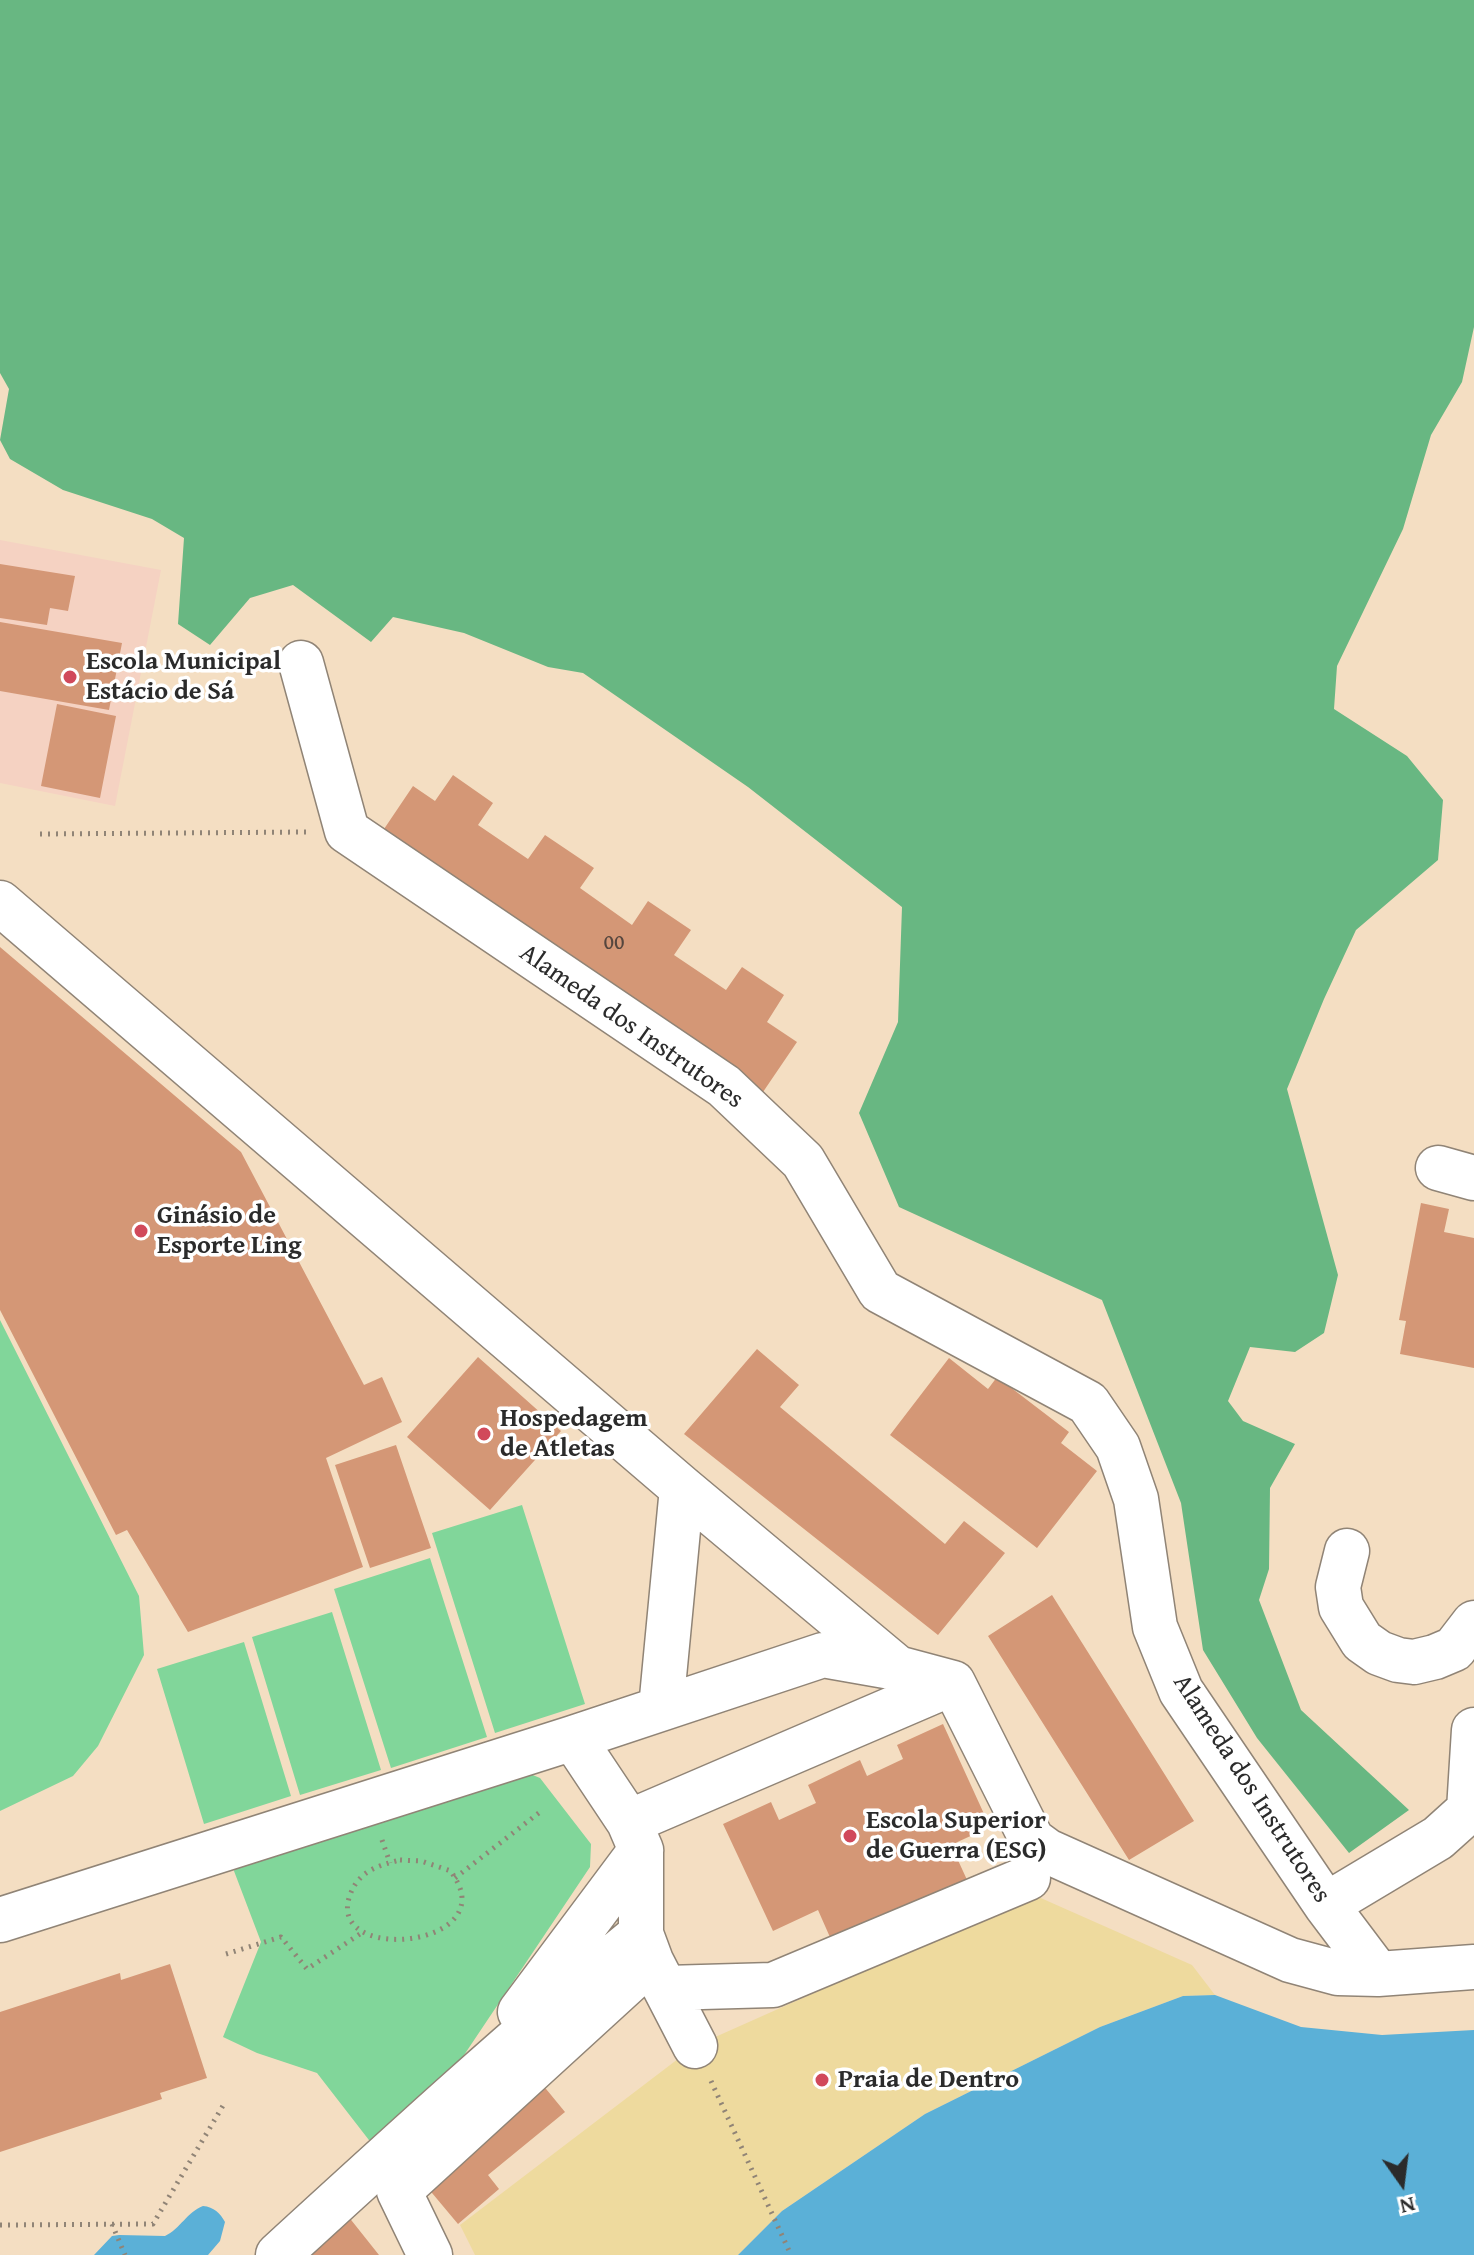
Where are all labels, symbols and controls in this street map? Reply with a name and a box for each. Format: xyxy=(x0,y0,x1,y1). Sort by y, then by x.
place label: Escola Municipal Estácio de Sá xyxy=(86,646,281,708)
marker: Escola Municipal Estácio de Sá xyxy=(61,668,79,686)
house number: 00 xyxy=(603,930,625,956)
street label: Alameda dos Instrutores xyxy=(513,938,749,1116)
place label: Ginásio de Esporte Ling xyxy=(157,1200,302,1262)
marker: Ginásio de Esporte Ling xyxy=(132,1222,150,1240)
place label: Hospedagem de Atletas xyxy=(500,1403,648,1464)
marker: Hospedagem de Atletas xyxy=(475,1425,493,1443)
street label: Alameda dos Instrutores xyxy=(1165,1669,1337,1909)
place label: Escola Superior de Guerra (ESG) xyxy=(866,1805,1046,1866)
marker: Escola Superior de Guerra (ESG) xyxy=(841,1827,859,1845)
place label: Praia de Dentro xyxy=(838,2064,1019,2096)
marker: Praia de Dentro xyxy=(813,2071,831,2089)
north arrow xyxy=(1362,2143,1442,2223)
text: N xyxy=(1397,2189,1419,2224)

